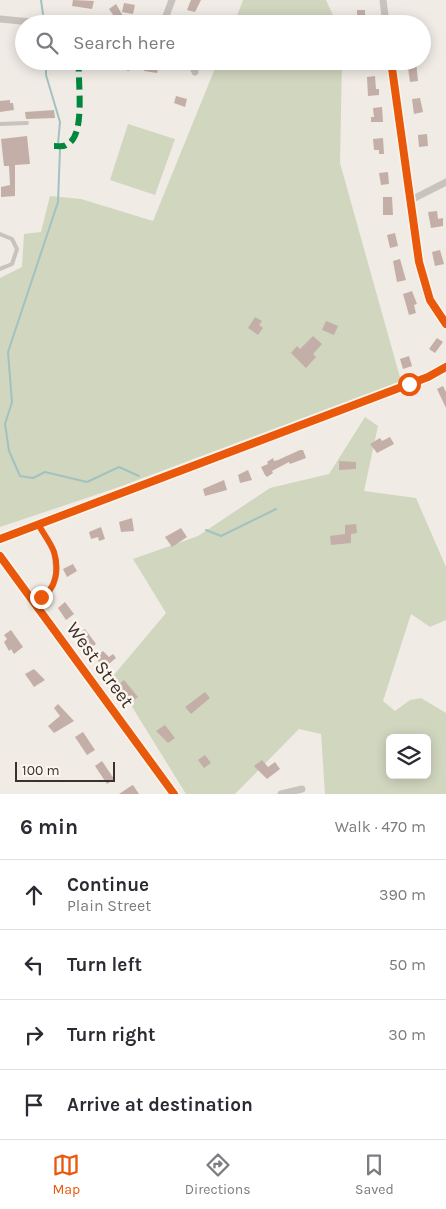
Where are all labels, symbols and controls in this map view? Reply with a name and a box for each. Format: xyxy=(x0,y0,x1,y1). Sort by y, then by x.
search box xyxy=(15,15,431,70)
icon: search xyxy=(33,29,61,57)
text: Search here xyxy=(73,32,175,54)
route start xyxy=(398,373,421,396)
route end xyxy=(30,586,53,609)
street label: West Street xyxy=(62,618,138,712)
map controls xyxy=(386,734,431,779)
button: layers xyxy=(386,734,431,779)
scale bar xyxy=(15,759,115,782)
text: 100 m xyxy=(22,762,60,779)
text: 6 min xyxy=(20,815,78,839)
text: Walk · 470 m xyxy=(335,817,426,836)
text: Continue xyxy=(67,874,149,896)
icon: ahead xyxy=(20,881,48,909)
text: 390 m xyxy=(379,885,426,904)
text: Plain Street xyxy=(67,896,151,915)
icon: left xyxy=(20,951,48,979)
text: Turn left xyxy=(67,954,142,976)
text: 50 m xyxy=(389,955,426,974)
icon: right xyxy=(20,1021,48,1049)
text: Turn right xyxy=(67,1024,156,1046)
text: 30 m xyxy=(388,1025,426,1044)
icon: arrive xyxy=(20,1091,48,1119)
text: Arrive at destination xyxy=(67,1094,253,1116)
tab: Map xyxy=(52,1151,80,1198)
tab: Directions xyxy=(185,1151,251,1198)
tab: Saved xyxy=(355,1151,394,1198)

